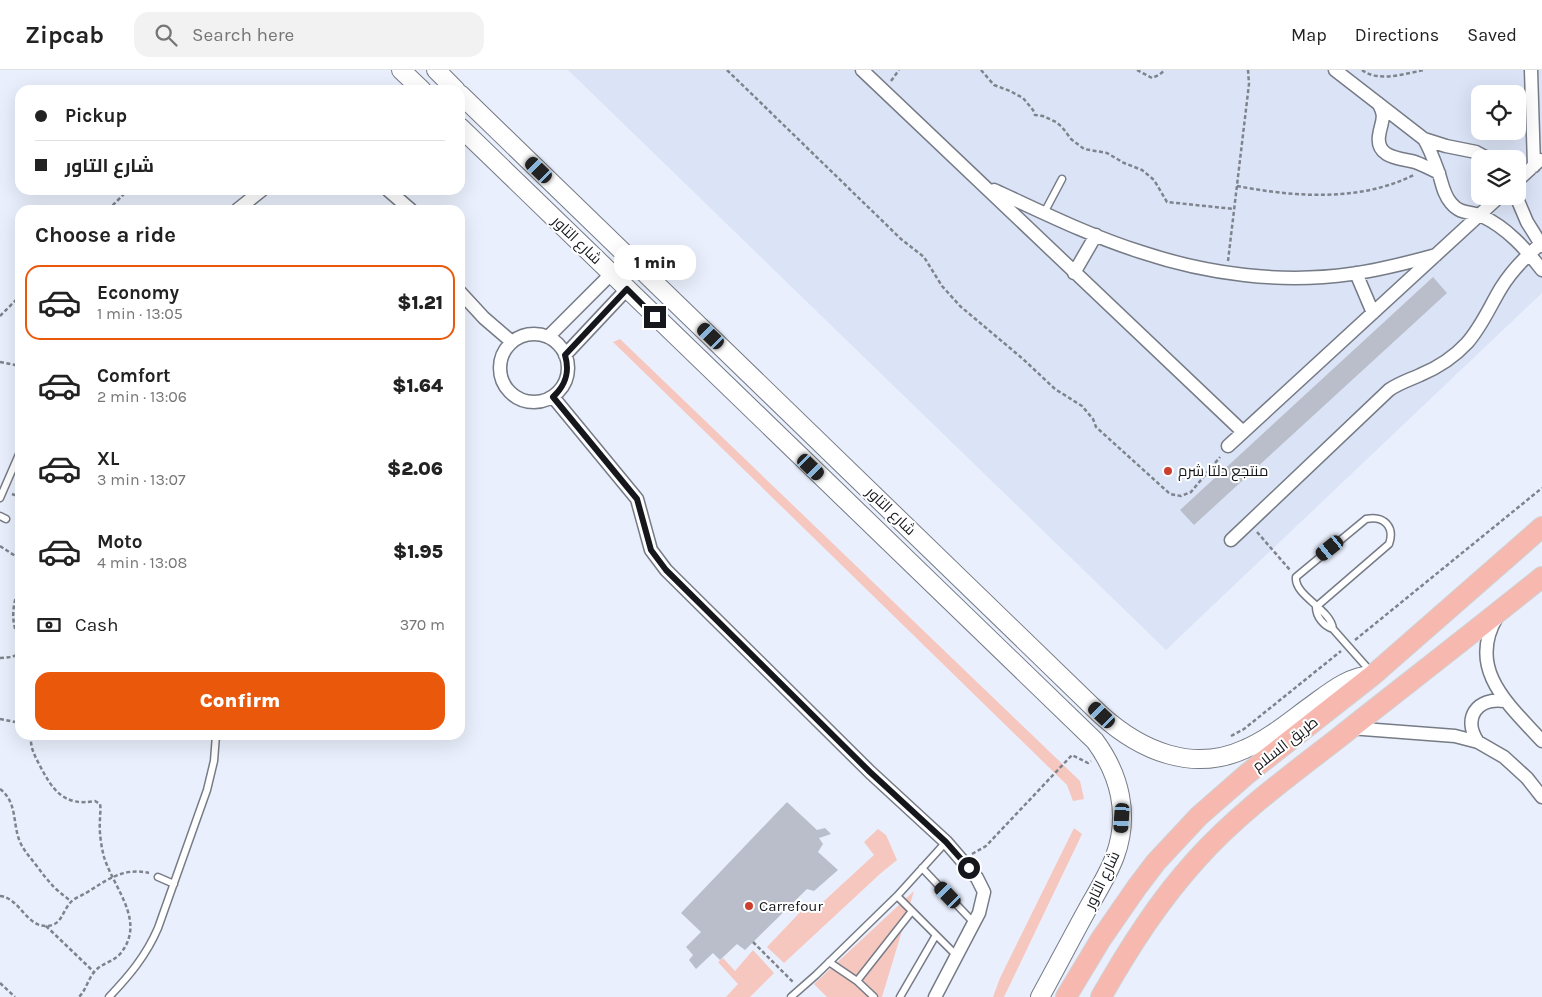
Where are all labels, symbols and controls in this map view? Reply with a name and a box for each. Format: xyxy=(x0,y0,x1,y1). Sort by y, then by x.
search box xyxy=(134,12,484,57)
text: Zipcab xyxy=(25,21,104,49)
icon: search xyxy=(152,21,180,49)
text: Search here xyxy=(192,24,294,46)
text: Map xyxy=(1291,24,1327,46)
text: Directions xyxy=(1355,24,1439,46)
text: Saved xyxy=(1467,24,1517,46)
map controls xyxy=(1471,85,1526,205)
button: locate xyxy=(1471,85,1526,140)
text: Pickup xyxy=(65,105,127,127)
button: layers xyxy=(1471,150,1526,205)
car xyxy=(522,154,555,186)
text: شارع التاور xyxy=(65,155,154,177)
street label: شارع التاور xyxy=(546,211,605,269)
text: Choose a ride xyxy=(35,222,176,248)
callout: 1 min xyxy=(614,244,696,280)
text: 1 min xyxy=(634,253,676,272)
icon: car xyxy=(37,280,82,325)
text: Economy xyxy=(97,282,179,304)
text: $1.21 xyxy=(397,292,443,314)
text: 1 min · 13:05 xyxy=(97,304,183,323)
route end xyxy=(644,306,666,328)
car xyxy=(694,320,727,352)
icon: car xyxy=(37,363,82,408)
text: Comfort xyxy=(97,365,171,387)
text: $1.64 xyxy=(392,375,443,397)
text: 2 min · 13:06 xyxy=(97,387,187,406)
icon: car xyxy=(37,446,82,491)
text: XL xyxy=(97,448,119,470)
car xyxy=(794,451,827,483)
text: $2.06 xyxy=(387,458,443,480)
place label: منتجع دلتا شرم xyxy=(1178,462,1268,482)
marker: منتجع دلتا شرم xyxy=(1162,465,1174,477)
text: 3 min · 13:07 xyxy=(97,470,186,489)
street label: شارع التاور xyxy=(860,482,919,540)
icon: car xyxy=(37,529,82,574)
text: Moto xyxy=(97,531,143,553)
car xyxy=(1313,533,1346,563)
text: $1.95 xyxy=(393,541,443,563)
text: 4 min · 13:08 xyxy=(97,553,187,572)
icon: cash xyxy=(35,611,63,639)
text: Cash xyxy=(75,614,119,636)
text: 370 m xyxy=(400,615,445,634)
button: Confirm xyxy=(35,672,445,730)
car xyxy=(1086,699,1118,731)
street label: طريق السلام xyxy=(1249,713,1322,776)
car xyxy=(1113,803,1130,833)
street label: شارع التاور xyxy=(1080,848,1125,913)
route start xyxy=(958,857,980,879)
car xyxy=(932,879,963,911)
place label: Carrefour xyxy=(759,897,823,915)
marker: Carrefour xyxy=(743,900,755,912)

